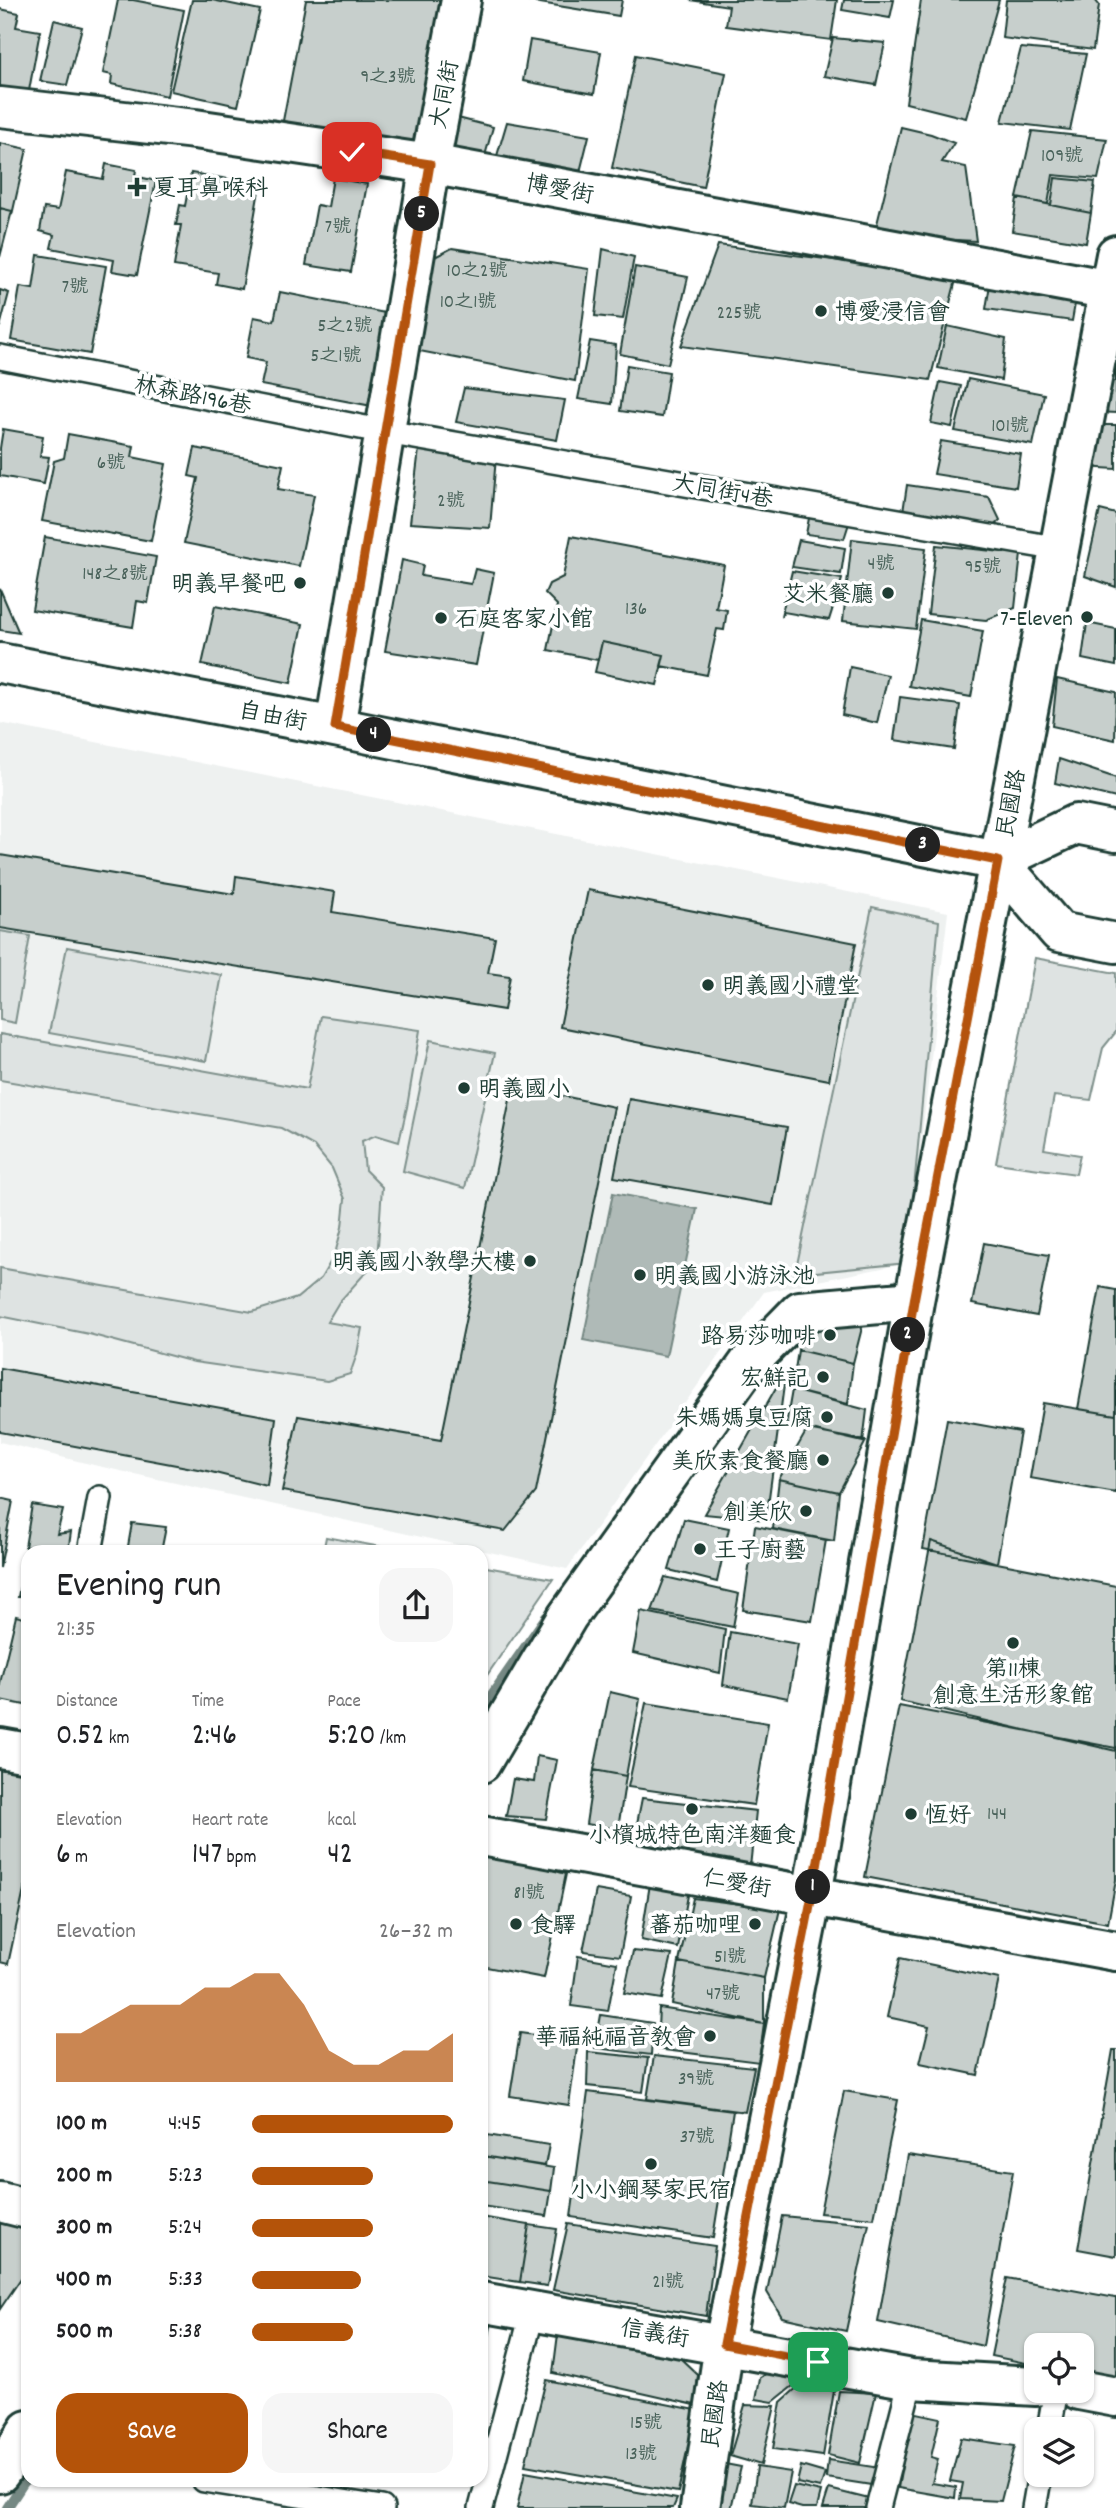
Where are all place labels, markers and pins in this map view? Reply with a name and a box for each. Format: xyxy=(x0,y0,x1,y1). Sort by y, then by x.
pin xyxy=(322,122,382,182)
place label: 夏耳鼻喉科 xyxy=(153,174,268,207)
marker: 夏耳鼻喉科 xyxy=(127,177,147,197)
pin: 5 xyxy=(404,196,440,232)
place label: 博愛浸信會 xyxy=(835,298,950,331)
marker: 博愛浸信會 xyxy=(813,303,829,319)
place label: 明義早餐吧 xyxy=(171,570,286,603)
marker: 明義早餐吧 xyxy=(292,575,308,591)
place label: 艾米餐廳 xyxy=(782,580,874,613)
marker: 艾米餐廳 xyxy=(880,585,896,601)
place label: 7-Eleven xyxy=(1000,604,1073,637)
place label: 石庭客家小館 xyxy=(455,605,593,638)
marker: 7-Eleven xyxy=(1079,609,1095,625)
marker: 石庭客家小館 xyxy=(433,610,449,626)
pin: 4 xyxy=(356,718,392,752)
pin: 3 xyxy=(906,828,940,862)
place label: 明義國小禮堂 xyxy=(722,972,860,1005)
marker: 明義國小禮堂 xyxy=(700,977,716,993)
place label: 明義國小 xyxy=(478,1075,570,1108)
marker: 明義國小 xyxy=(456,1080,472,1096)
place label: 明義國小教學大樓 xyxy=(332,1248,516,1281)
marker: 明義國小教學大樓 xyxy=(522,1253,538,1269)
place label: 明義國小游泳池 xyxy=(654,1262,815,1295)
marker: 明義國小游泳池 xyxy=(632,1267,648,1283)
pin: 2 xyxy=(890,1318,926,1352)
place label: 路易莎咖啡 xyxy=(701,1322,816,1355)
marker: 路易莎咖啡 xyxy=(822,1327,838,1343)
place label: 宏鮮記 xyxy=(740,1364,809,1397)
marker: 宏鮮記 xyxy=(815,1369,831,1385)
place label: 朱媽媽臭豆腐 xyxy=(675,1404,813,1437)
marker: 朱媽媽臭豆腐 xyxy=(819,1409,835,1425)
place label: 美欣素食餐廳 xyxy=(671,1447,809,1480)
marker: 美欣素食餐廳 xyxy=(815,1452,831,1468)
place label: 創美欣 xyxy=(723,1498,792,1531)
marker: 創美欣 xyxy=(798,1503,814,1519)
place label: 王子廚藝 xyxy=(714,1536,806,1569)
marker: 王子廚藝 xyxy=(692,1541,708,1557)
marker: 第11棟 創意生活形象館 xyxy=(1005,1635,1021,1651)
place label: 第11棟 創意生活形象館 xyxy=(933,1655,1094,1714)
marker: 小檳城特色南洋麵食 xyxy=(684,1801,700,1817)
place label: 恆好 xyxy=(925,1801,971,1834)
marker: 恆好 xyxy=(903,1806,919,1822)
place label: 小檳城特色南洋麵食 xyxy=(589,1821,796,1854)
pin: 1 xyxy=(796,1870,830,1904)
place label: 食驛 xyxy=(530,1911,576,1944)
place label: 蕃茄咖哩 xyxy=(649,1911,741,1944)
marker: 食驛 xyxy=(508,1916,524,1932)
marker: 蕃茄咖哩 xyxy=(747,1916,763,1932)
place label: 華福純福音教會 xyxy=(535,2023,696,2056)
marker: 華福純福音教會 xyxy=(702,2028,718,2044)
marker: 小小鋼琴家民宿 xyxy=(643,2156,659,2172)
place label: 小小鋼琴家民宿 xyxy=(571,2176,732,2209)
pin xyxy=(788,2332,848,2392)

